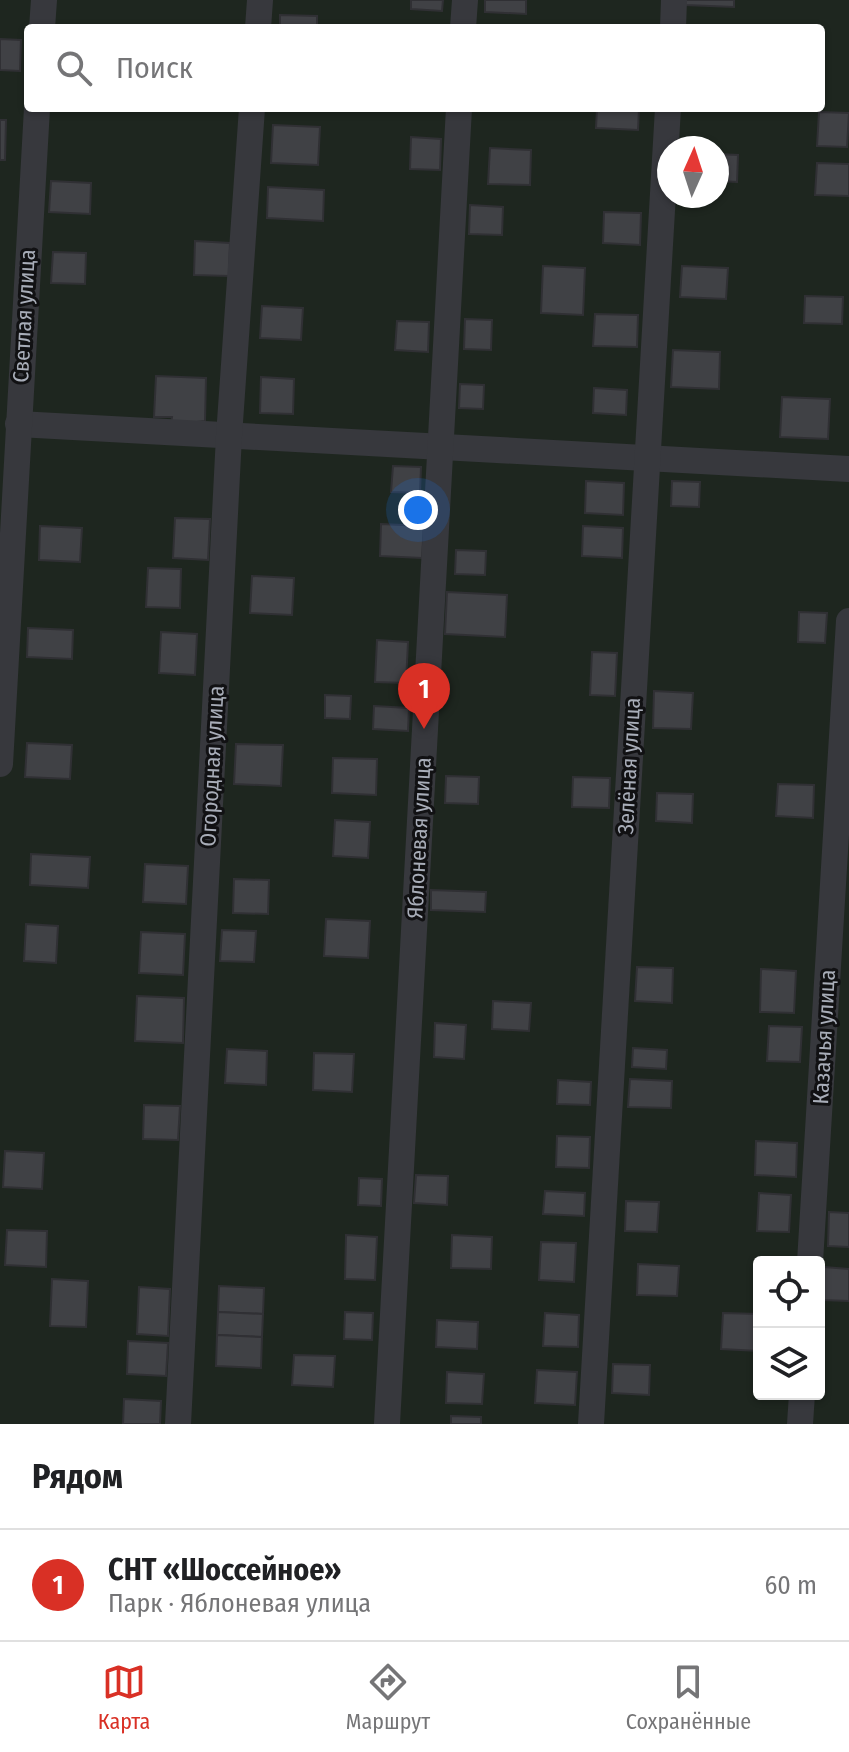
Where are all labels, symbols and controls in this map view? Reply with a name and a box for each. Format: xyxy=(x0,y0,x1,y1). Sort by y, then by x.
search box xyxy=(24,24,825,112)
icon: search xyxy=(52,46,96,90)
text: Поиск xyxy=(116,50,193,86)
north arrow xyxy=(657,136,729,208)
street label: Светлая улица xyxy=(7,249,41,383)
your location xyxy=(398,490,438,530)
pin: 1 xyxy=(398,663,450,729)
street label: Огородная улица xyxy=(194,685,230,847)
street label: Зелёная улица xyxy=(612,697,646,835)
street label: Яблоневая улица xyxy=(401,757,437,919)
street label: Казачья улица xyxy=(807,969,841,1105)
map controls xyxy=(753,1256,825,1400)
button: locate xyxy=(753,1256,825,1328)
button: layers xyxy=(753,1328,825,1400)
text: Рядом xyxy=(32,1456,123,1497)
text: СНТ «Шоссейное» xyxy=(108,1552,341,1588)
text: 1 xyxy=(53,1570,64,1601)
text: 60 m xyxy=(764,1570,817,1601)
text: Парк · Яблоневая улица xyxy=(108,1588,371,1619)
tab: Карта xyxy=(98,1660,150,1735)
tab: Маршрут xyxy=(346,1660,430,1735)
tab: Сохранённые xyxy=(626,1660,751,1735)

